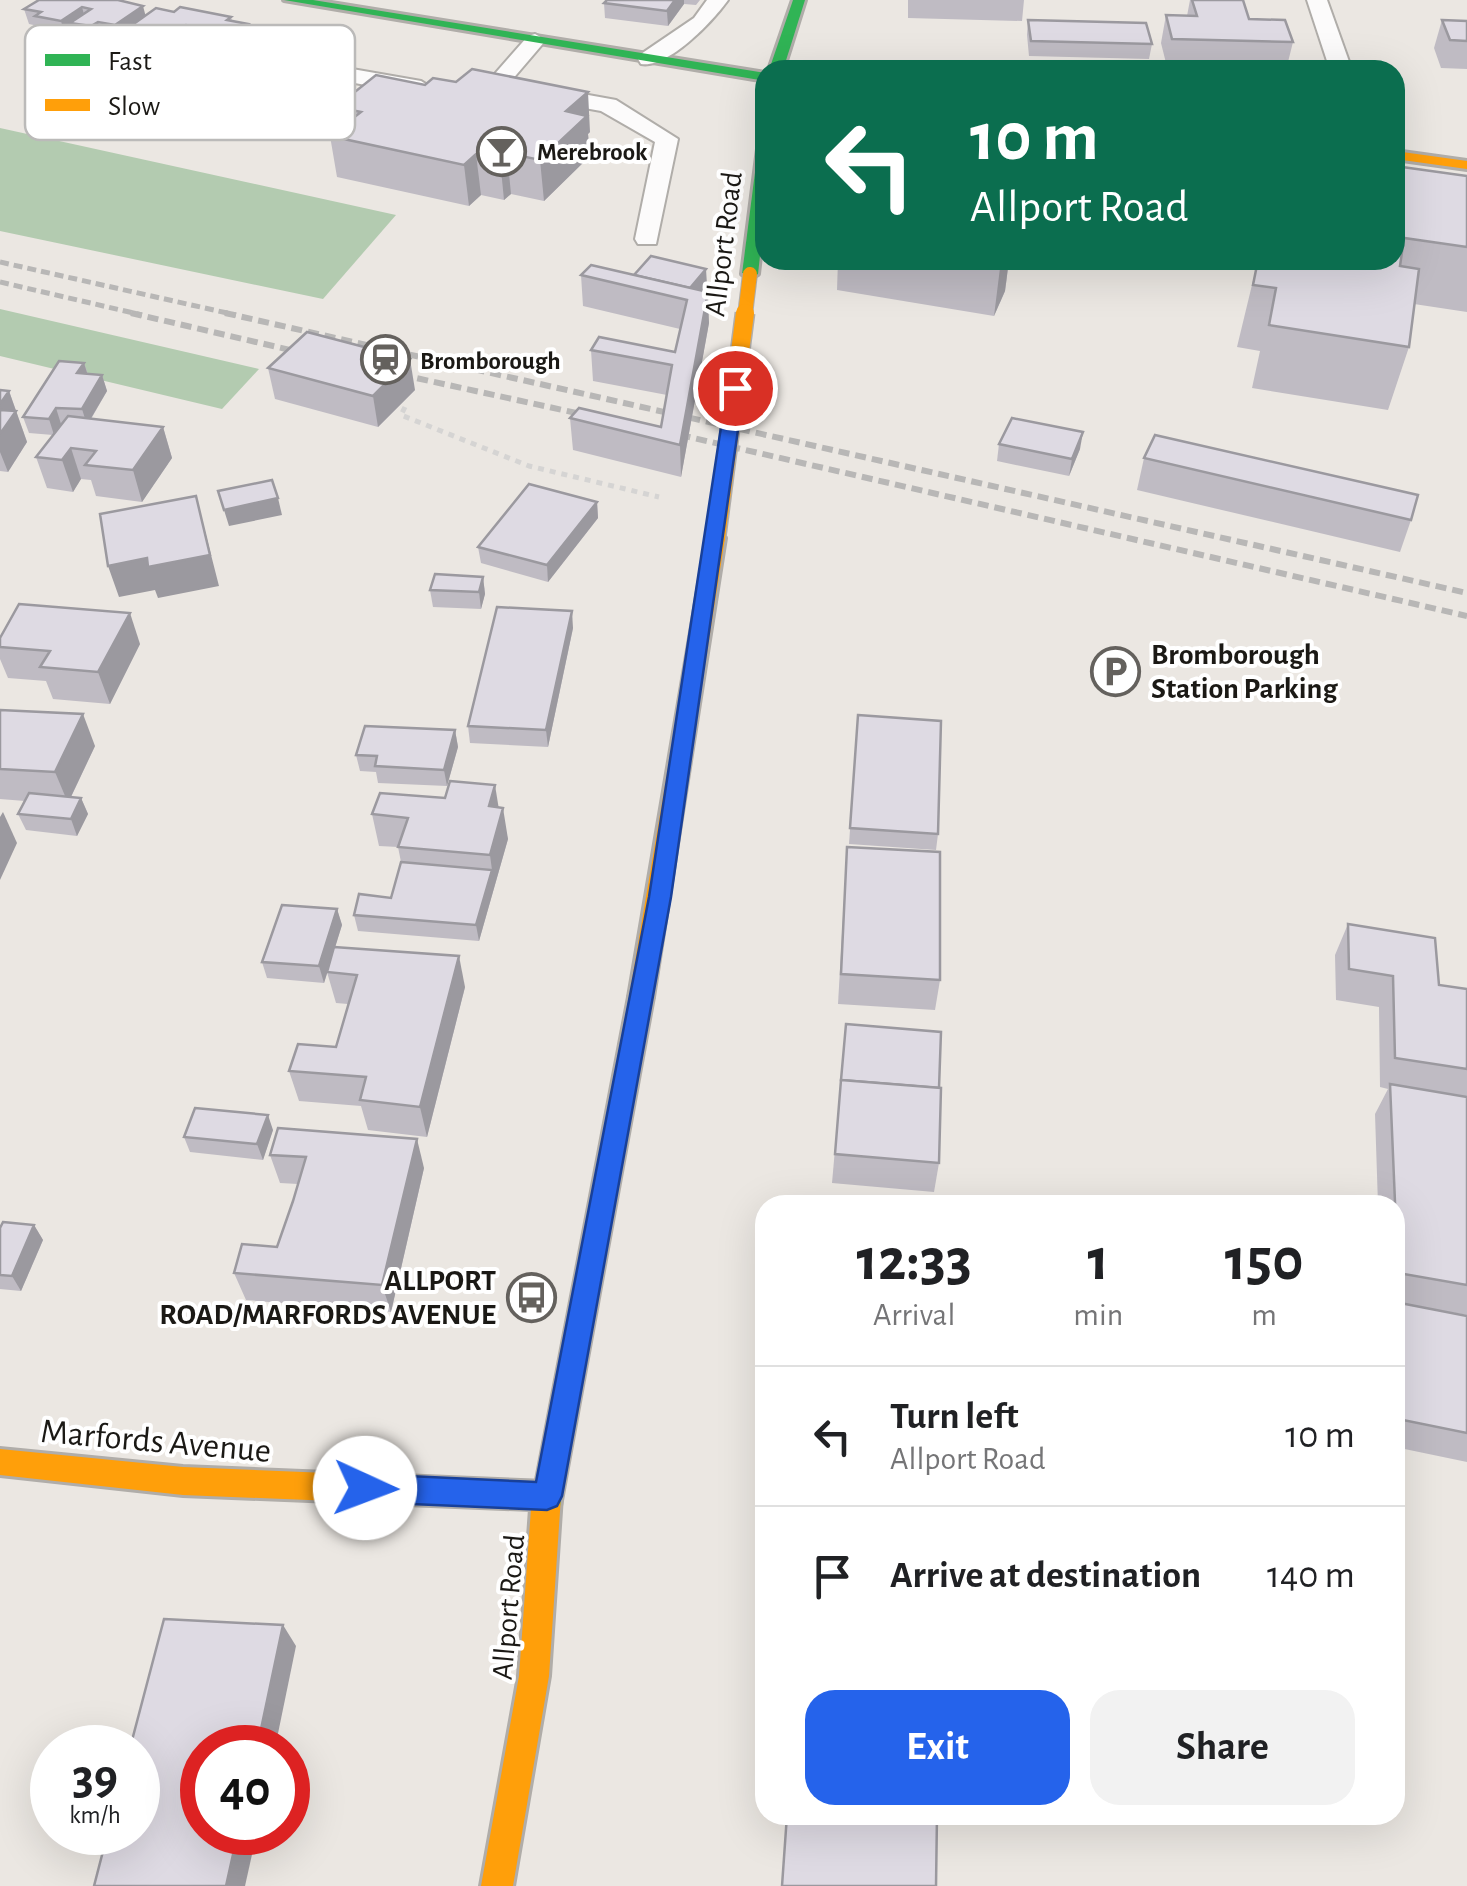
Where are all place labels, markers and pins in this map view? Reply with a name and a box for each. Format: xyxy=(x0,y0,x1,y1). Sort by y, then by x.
bar icon: Merebrook xyxy=(476,125,528,177)
place label: Merebrook xyxy=(537,140,648,165)
station icon: Bromborough xyxy=(359,334,411,386)
pin xyxy=(693,346,778,431)
place label: Bromborough xyxy=(420,349,561,374)
place label: Bromborough Station Parking xyxy=(1151,640,1338,704)
parking icon: Bromborough Station Parking xyxy=(1090,645,1142,697)
place label: ALLPORT ROAD/MARFORDS AVENUE xyxy=(159,1266,496,1330)
bus stop icon: ALLPORT ROAD/MARFORDS AVENUE xyxy=(505,1271,557,1323)

